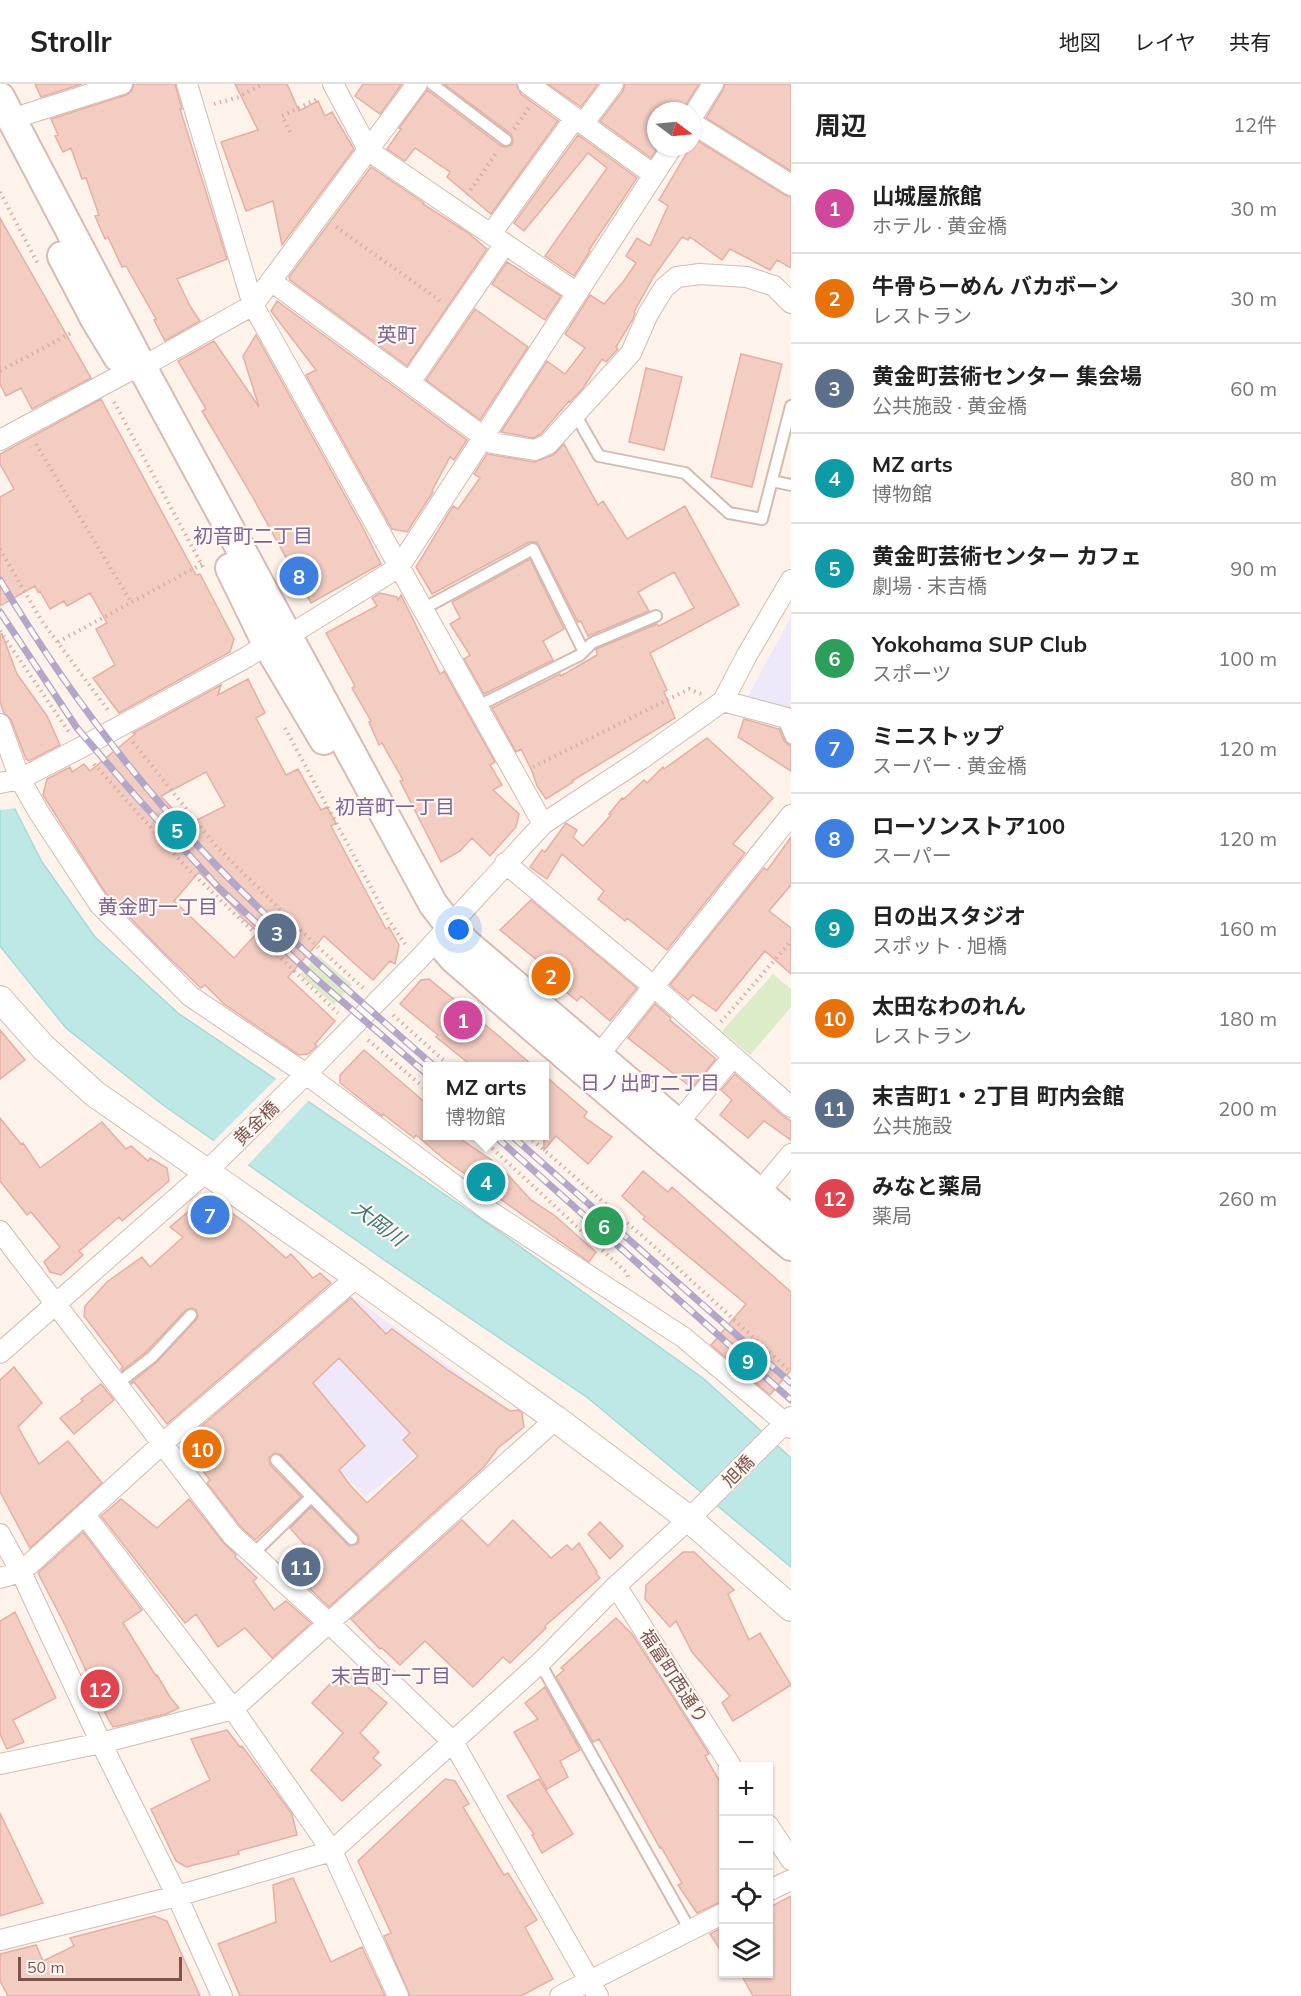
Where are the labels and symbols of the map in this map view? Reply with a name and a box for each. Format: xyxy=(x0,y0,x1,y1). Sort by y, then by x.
north arrow xyxy=(647,102,701,156)
district label: 英町 xyxy=(377,322,417,347)
district label: 初音町二丁目 xyxy=(193,523,313,548)
pin: 8 xyxy=(280,554,318,598)
district label: 初音町一丁目 xyxy=(335,794,455,819)
pin: 5 xyxy=(158,808,196,852)
district label: 黄金町一丁目 xyxy=(98,894,218,919)
pin: 3 xyxy=(258,910,296,956)
your location xyxy=(444,915,473,944)
pin: 2 xyxy=(532,954,570,998)
pin: 1 xyxy=(444,998,482,1042)
district label: 日ノ出町二丁目 xyxy=(580,1070,720,1095)
street label: 黄金橋 xyxy=(229,1096,283,1150)
pin: 4 xyxy=(466,1160,506,1204)
pin: 7 xyxy=(190,1192,230,1238)
water label: 大岡川 xyxy=(348,1195,412,1252)
pin: 6 xyxy=(584,1204,624,1248)
pin: 9 xyxy=(728,1338,768,1384)
pin: 10 xyxy=(182,1426,222,1472)
street label: 旭橋 xyxy=(717,1450,759,1492)
pin: 11 xyxy=(282,1544,320,1590)
street label: 福富町西通り xyxy=(635,1624,713,1728)
district label: 末吉町一丁目 xyxy=(331,1663,451,1688)
pin: 12 xyxy=(80,1666,120,1712)
scale bar xyxy=(18,1954,182,1982)

